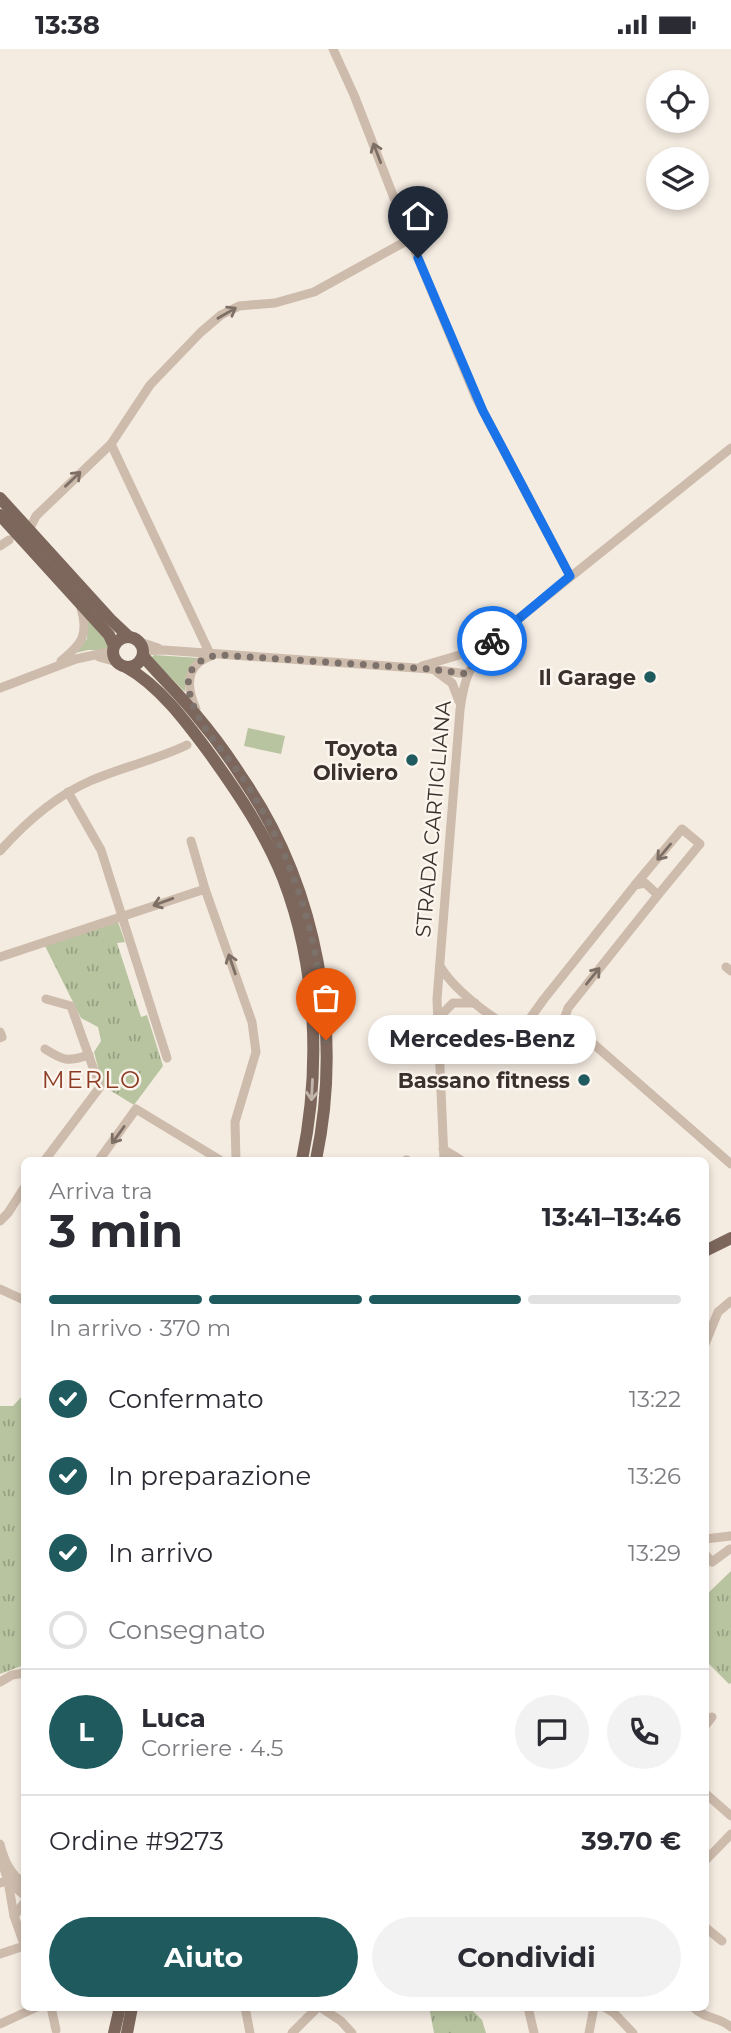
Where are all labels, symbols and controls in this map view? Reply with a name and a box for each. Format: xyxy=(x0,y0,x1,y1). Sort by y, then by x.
text: 13:38 xyxy=(35,9,100,41)
map controls xyxy=(646,70,709,210)
button: locate xyxy=(646,70,709,133)
one-way arrow xyxy=(370,143,383,164)
button: layers xyxy=(646,147,709,210)
pin xyxy=(388,186,448,258)
icon: home xyxy=(399,197,437,235)
one-way arrow xyxy=(216,306,236,320)
one-way arrow xyxy=(65,470,82,487)
courier xyxy=(457,606,527,676)
icon: bike xyxy=(473,622,511,660)
place label: Il Garage xyxy=(538,665,636,690)
marker: Il Garage xyxy=(642,669,658,685)
street label: STRADA CARTIGLIANA xyxy=(410,699,456,939)
place label: Toyota Oliviero xyxy=(313,736,398,785)
marker: Toyota Oliviero xyxy=(404,752,420,768)
one-way arrow xyxy=(656,842,672,860)
one-way arrow xyxy=(153,897,175,909)
one-way arrow xyxy=(225,953,238,975)
pin xyxy=(296,968,356,1040)
one-way arrow xyxy=(586,968,601,986)
icon: bag xyxy=(307,979,345,1017)
callout: Mercedes-Benz xyxy=(368,1016,596,1065)
text: Mercedes-Benz xyxy=(389,1025,575,1053)
district label: MERLO xyxy=(42,1065,142,1094)
place label: Bassano fitness xyxy=(398,1068,570,1093)
marker: Bassano fitness xyxy=(576,1072,592,1088)
one-way arrow xyxy=(305,1079,318,1102)
one-way arrow xyxy=(110,1125,125,1143)
text: Arriva tra xyxy=(49,1177,153,1205)
text: 13:41–13:46 xyxy=(542,1201,681,1233)
text: 3 min xyxy=(49,1202,183,1259)
text: In arrivo · 370 m xyxy=(49,1314,231,1342)
icon: check xyxy=(49,1380,87,1418)
text: Confermato xyxy=(108,1383,264,1415)
text: 13:22 xyxy=(629,1385,681,1413)
icon: check xyxy=(49,1457,87,1495)
text: In preparazione xyxy=(108,1460,311,1492)
text: 13:26 xyxy=(628,1462,681,1490)
icon: check xyxy=(49,1534,87,1572)
text: In arrivo xyxy=(108,1537,213,1569)
text: 13:29 xyxy=(628,1539,681,1567)
text: Consegnato xyxy=(108,1614,265,1646)
button: chat xyxy=(515,1695,589,1769)
button: phone xyxy=(607,1695,681,1769)
text: Luca xyxy=(141,1702,206,1734)
text: L xyxy=(78,1716,94,1748)
text: Corriere · 4.5 xyxy=(141,1734,284,1762)
text: Ordine #9273 xyxy=(49,1825,224,1857)
text: 39.70 € xyxy=(581,1825,681,1857)
button: Aiuto xyxy=(49,1917,358,1997)
button: Condividi xyxy=(372,1917,681,1997)

